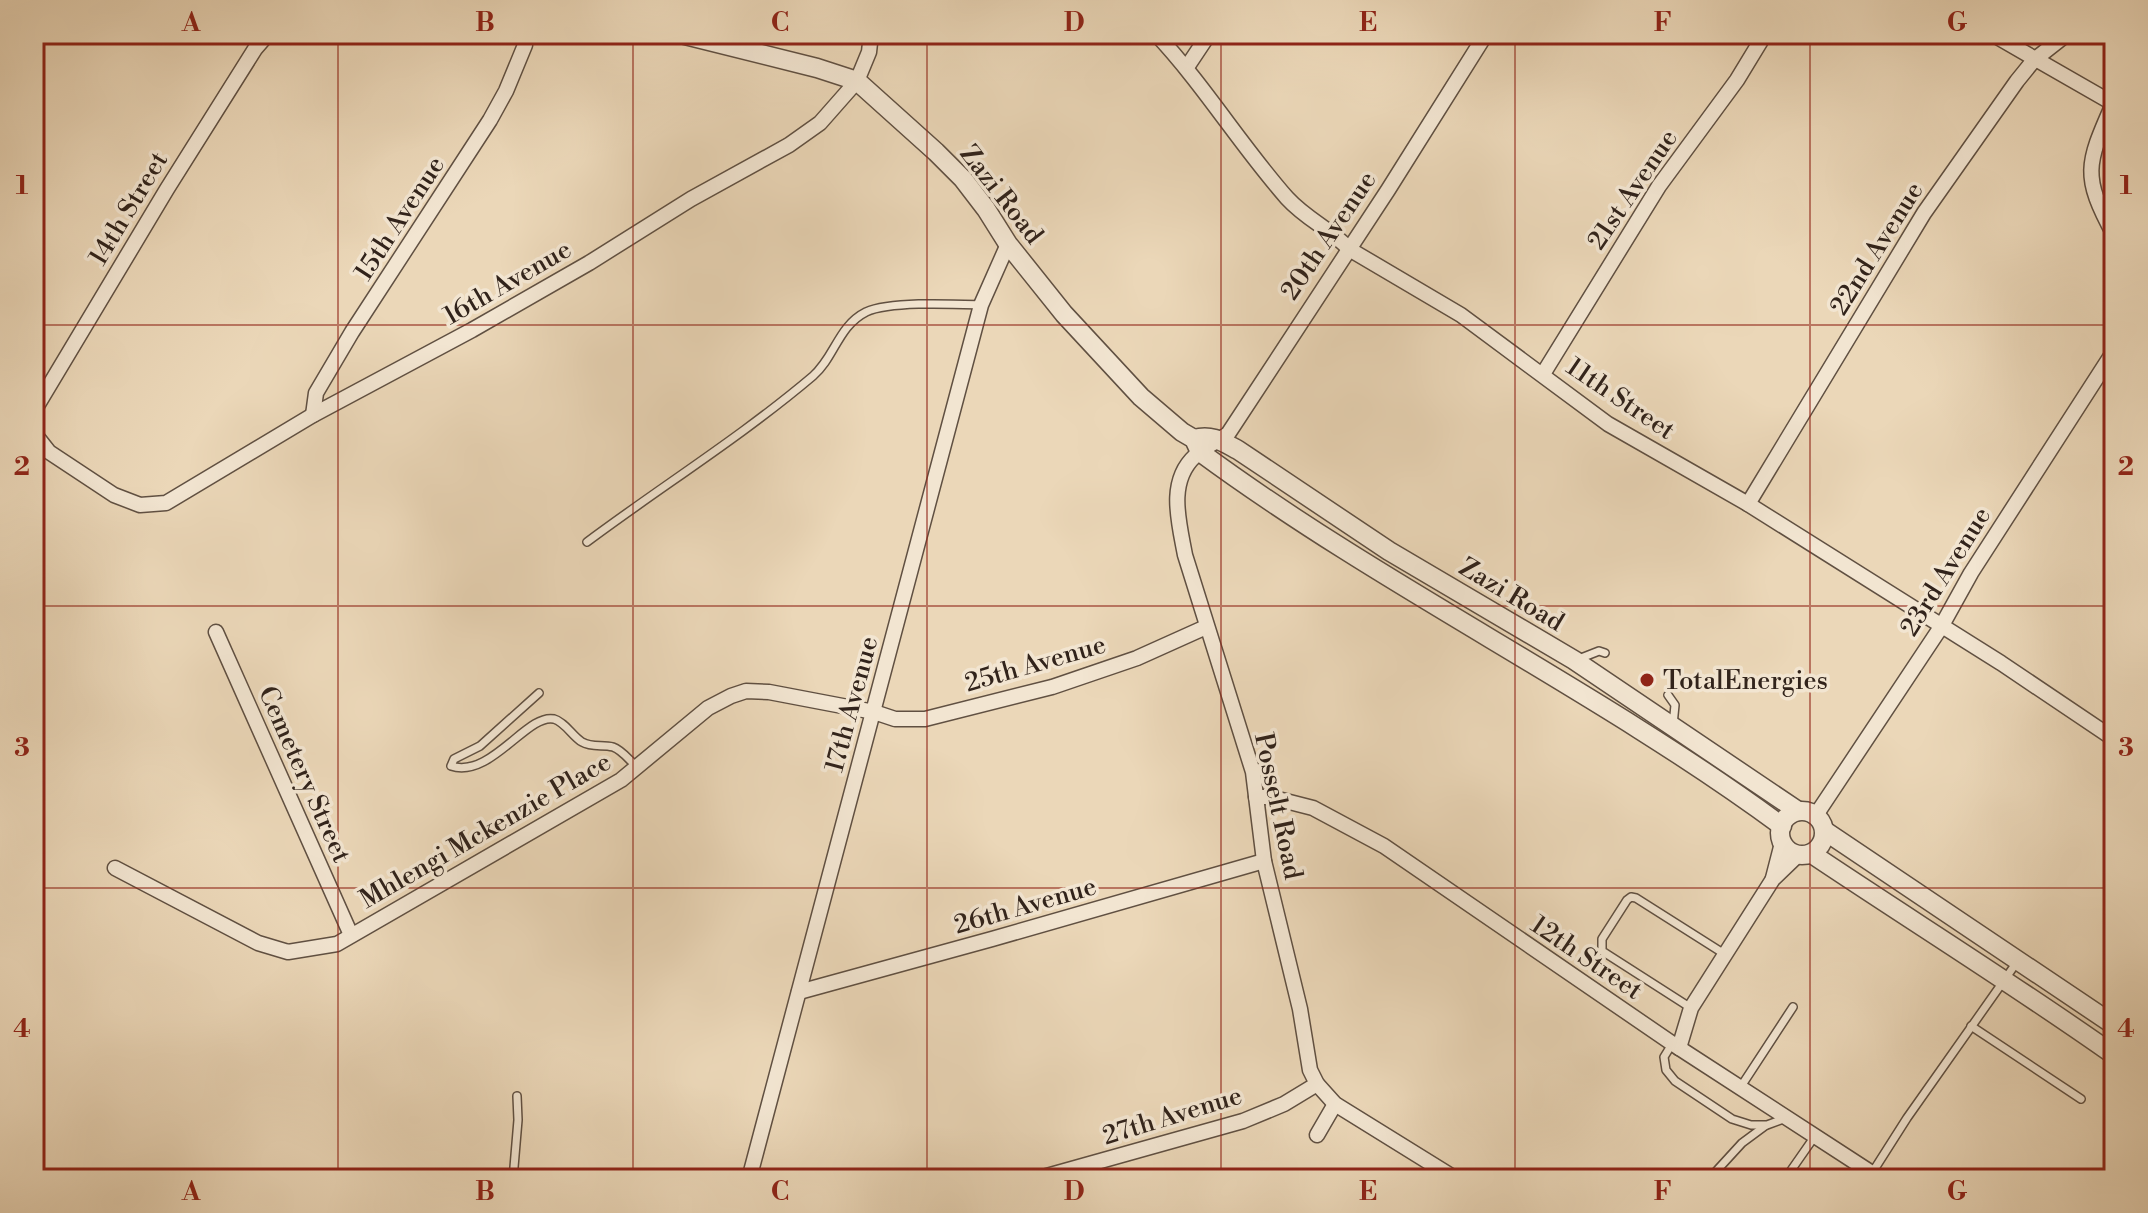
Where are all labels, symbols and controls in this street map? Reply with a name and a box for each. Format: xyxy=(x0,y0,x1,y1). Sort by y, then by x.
text: A xyxy=(181,7,201,39)
text: B xyxy=(475,7,495,39)
text: C xyxy=(771,7,789,39)
text: D xyxy=(1064,7,1084,39)
text: E xyxy=(1359,7,1377,39)
text: F xyxy=(1654,7,1672,39)
text: G xyxy=(1947,7,1968,39)
street label: 21st Avenue xyxy=(1581,123,1685,256)
street label: Zazi Road xyxy=(953,139,1050,251)
street label: 14th Street xyxy=(83,146,175,271)
street label: 15th Avenue xyxy=(348,150,452,287)
street label: 20th Avenue xyxy=(1274,165,1384,306)
text: 1 xyxy=(16,170,29,202)
text: 1 xyxy=(2120,170,2133,202)
street label: 22nd Avenue xyxy=(1823,176,1930,321)
street label: 16th Avenue xyxy=(438,233,577,332)
street label: 11th Street xyxy=(1560,351,1681,447)
text: 2 xyxy=(14,451,30,483)
text: 2 xyxy=(2118,451,2134,483)
street label: 23rd Avenue xyxy=(1894,501,1998,642)
street label: Zazi Road xyxy=(1453,551,1570,639)
street label: 25th Avenue xyxy=(961,629,1109,699)
street label: 17th Avenue xyxy=(819,633,885,776)
place label: TotalEnergies xyxy=(1663,665,1828,697)
marker: TotalEnergies xyxy=(1638,671,1656,689)
street label: Cemetery Street xyxy=(251,681,357,868)
street label: Posselt Road xyxy=(1247,730,1309,883)
text: 3 xyxy=(14,732,30,764)
text: 3 xyxy=(2118,732,2134,764)
street label: Mhlengi Mckenzie Place xyxy=(354,746,617,916)
street label: 26th Avenue xyxy=(950,870,1100,942)
street label: 12th Street xyxy=(1525,909,1648,1007)
text: 4 xyxy=(13,1013,31,1045)
text: 4 xyxy=(2117,1013,2135,1045)
street label: 27th Avenue xyxy=(1099,1080,1246,1152)
text: A xyxy=(181,1176,201,1208)
text: B xyxy=(475,1176,495,1208)
text: C xyxy=(771,1176,789,1208)
text: D xyxy=(1064,1176,1084,1208)
text: E xyxy=(1359,1176,1377,1208)
text: F xyxy=(1654,1176,1672,1208)
text: G xyxy=(1947,1176,1968,1208)

